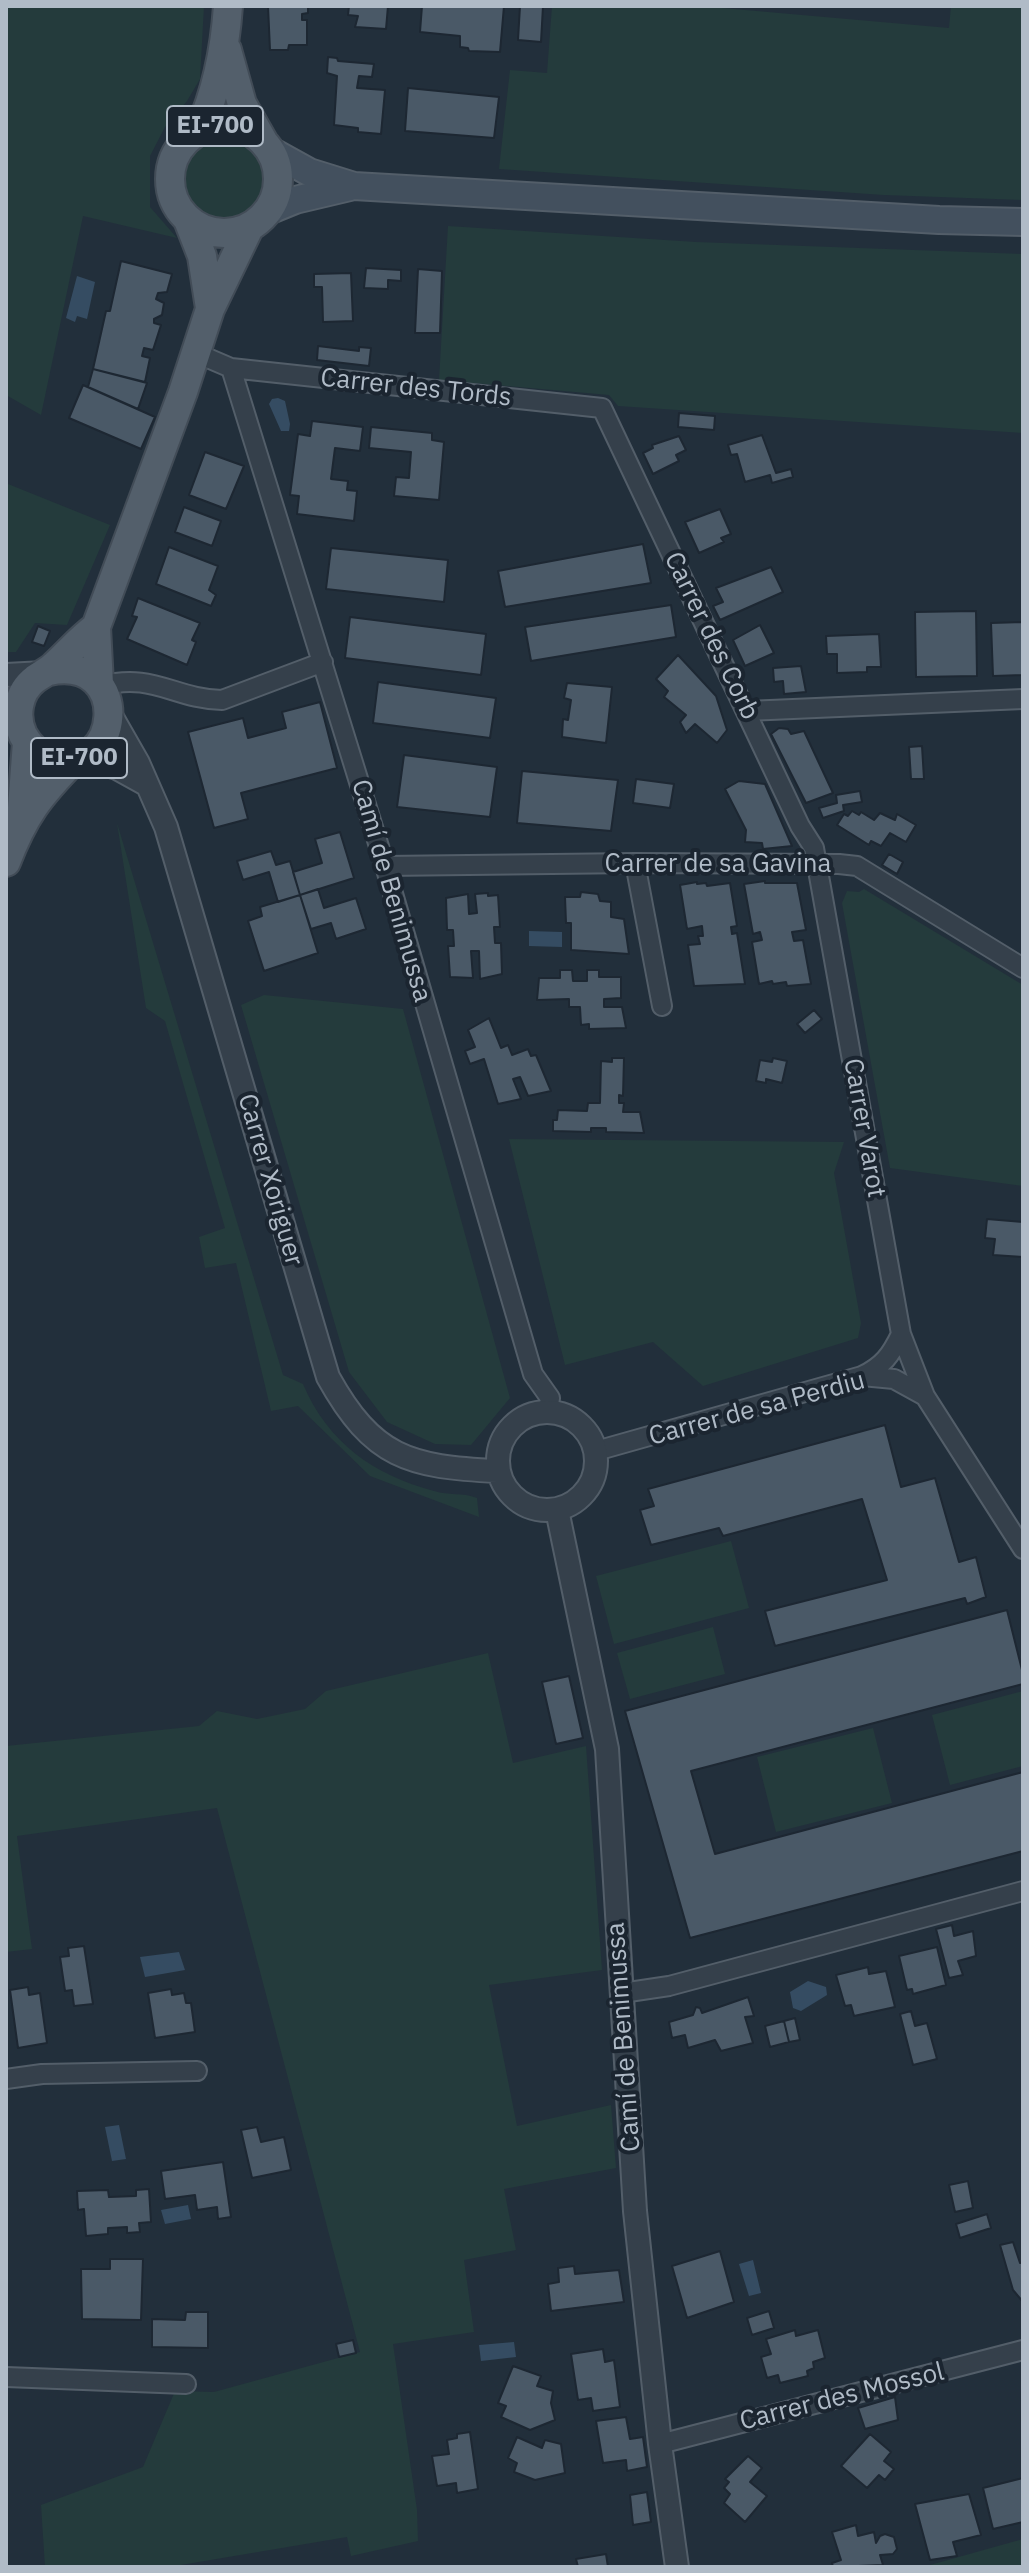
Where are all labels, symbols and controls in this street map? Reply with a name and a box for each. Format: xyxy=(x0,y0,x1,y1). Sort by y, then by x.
road number: EI-700 xyxy=(167,106,263,146)
street label: Carrer des Tords xyxy=(319,362,513,414)
street label: Carrer des Corb xyxy=(657,547,765,725)
road number: EI-700 xyxy=(31,738,127,778)
street label: Camí de Benimussa xyxy=(344,776,438,1006)
street label: Carrer de sa Gavina xyxy=(605,848,831,880)
street label: Carrer Varot xyxy=(836,1056,892,1200)
street label: Carrer Xoriguer xyxy=(231,1090,309,1270)
street label: Carrer de sa Perdiu xyxy=(646,1365,868,1453)
street label: Camí de Benimussa xyxy=(600,1921,648,2153)
street label: Carrer des Mossol xyxy=(737,2357,947,2437)

